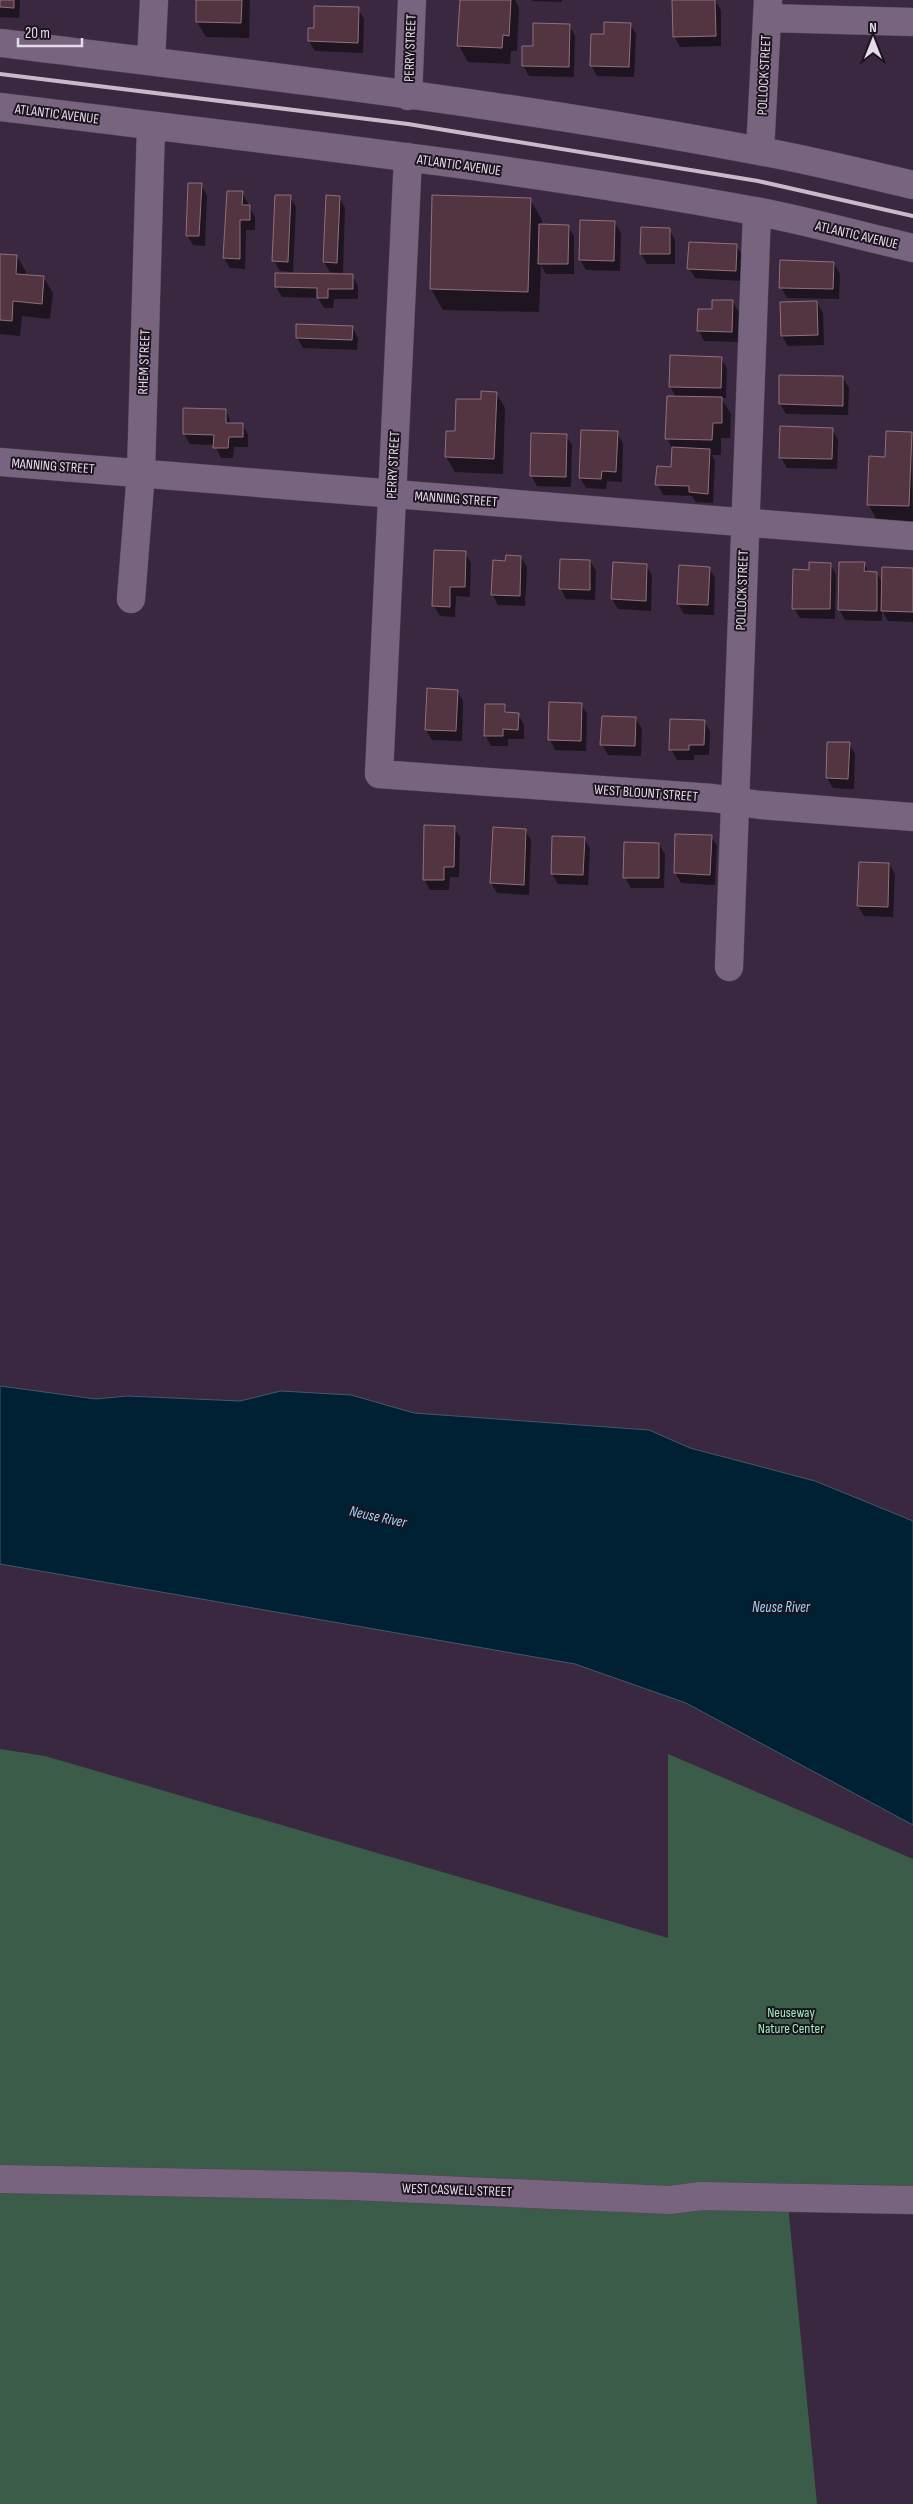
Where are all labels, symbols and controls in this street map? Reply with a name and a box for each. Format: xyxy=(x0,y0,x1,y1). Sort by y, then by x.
street label: PERRY STREET xyxy=(400,14,420,82)
scale bar xyxy=(18,15,81,47)
north arrow xyxy=(848,15,898,65)
text: N xyxy=(869,19,877,36)
text: 20 m xyxy=(25,24,50,43)
street label: POLLOCK STREET xyxy=(753,34,775,116)
street label: ATLANTIC AVENUE xyxy=(13,100,100,128)
street label: ATLANTIC AVENUE xyxy=(415,151,502,179)
street label: ATLANTIC AVENUE xyxy=(813,217,900,253)
street label: RHEM STREET xyxy=(134,329,154,395)
street label: PERRY STREET xyxy=(383,430,403,499)
street label: MANNING STREET xyxy=(11,455,95,477)
street label: MANNING STREET xyxy=(414,488,498,510)
street label: POLLOCK STREET xyxy=(732,549,752,631)
street label: WEST BLOUNT STREET xyxy=(594,781,699,805)
water label: Neuse River xyxy=(348,1502,409,1532)
water label: Neuse River xyxy=(752,1598,811,1617)
park label: Neuseway Nature Center xyxy=(758,2004,824,2037)
street label: WEST CASWELL STREET xyxy=(402,2180,513,2200)

